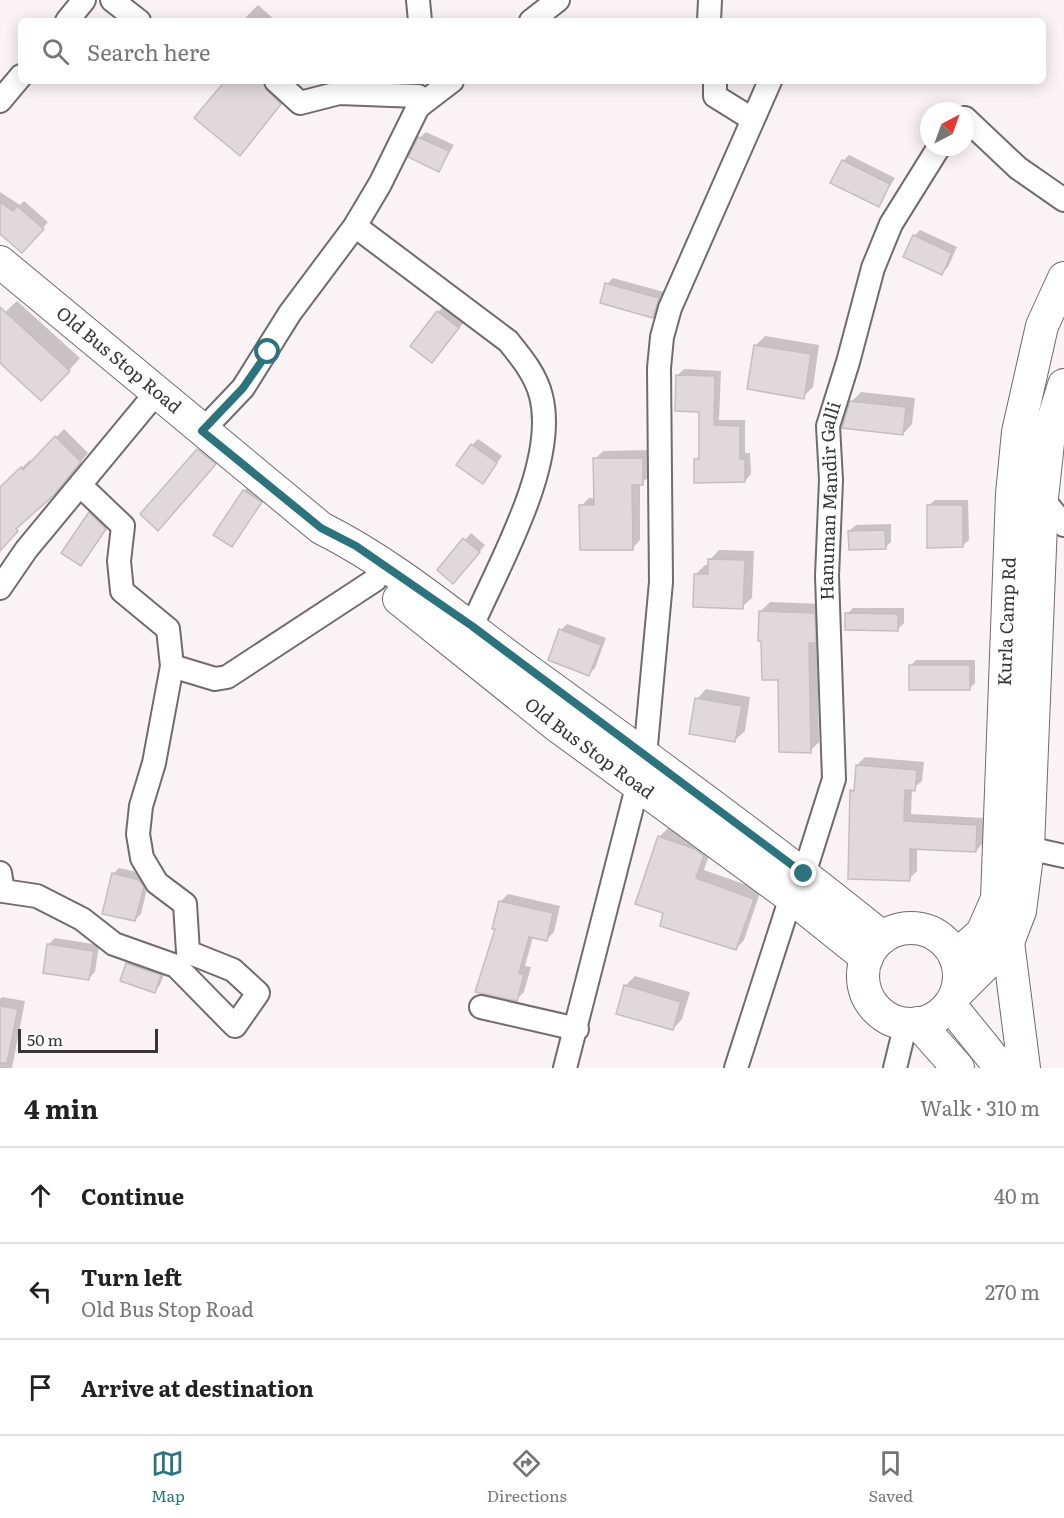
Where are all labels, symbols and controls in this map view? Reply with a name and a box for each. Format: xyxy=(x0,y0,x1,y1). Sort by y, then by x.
search box xyxy=(18,18,1046,84)
icon: search xyxy=(39,35,72,68)
text: Search here xyxy=(87,35,210,68)
north arrow xyxy=(920,102,974,156)
street label: Old Bus Stop Road xyxy=(51,299,188,419)
route start xyxy=(254,338,280,364)
street label: Hanuman Mandir Galli xyxy=(812,398,847,601)
street label: Kurla Camp Rd xyxy=(990,556,1022,686)
street label: Old Bus Stop Road xyxy=(520,690,660,805)
route end xyxy=(790,860,816,886)
scale bar xyxy=(18,1026,158,1054)
text: 50 m xyxy=(27,1027,63,1051)
text: 4 min xyxy=(24,1088,98,1127)
text: Walk · 310 m xyxy=(920,1092,1040,1122)
icon: ahead xyxy=(24,1179,57,1212)
text: Continue xyxy=(81,1179,184,1212)
text: 40 m xyxy=(994,1180,1040,1210)
text: Turn left xyxy=(81,1260,182,1293)
icon: left xyxy=(24,1275,57,1308)
text: 270 m xyxy=(985,1276,1040,1306)
text: Old Bus Stop Road xyxy=(81,1293,254,1323)
icon: arrive xyxy=(24,1371,57,1404)
text: Arrive at destination xyxy=(81,1371,314,1404)
tab: Map xyxy=(151,1447,185,1507)
tab: Directions xyxy=(487,1447,567,1507)
tab: Saved xyxy=(869,1447,913,1507)

